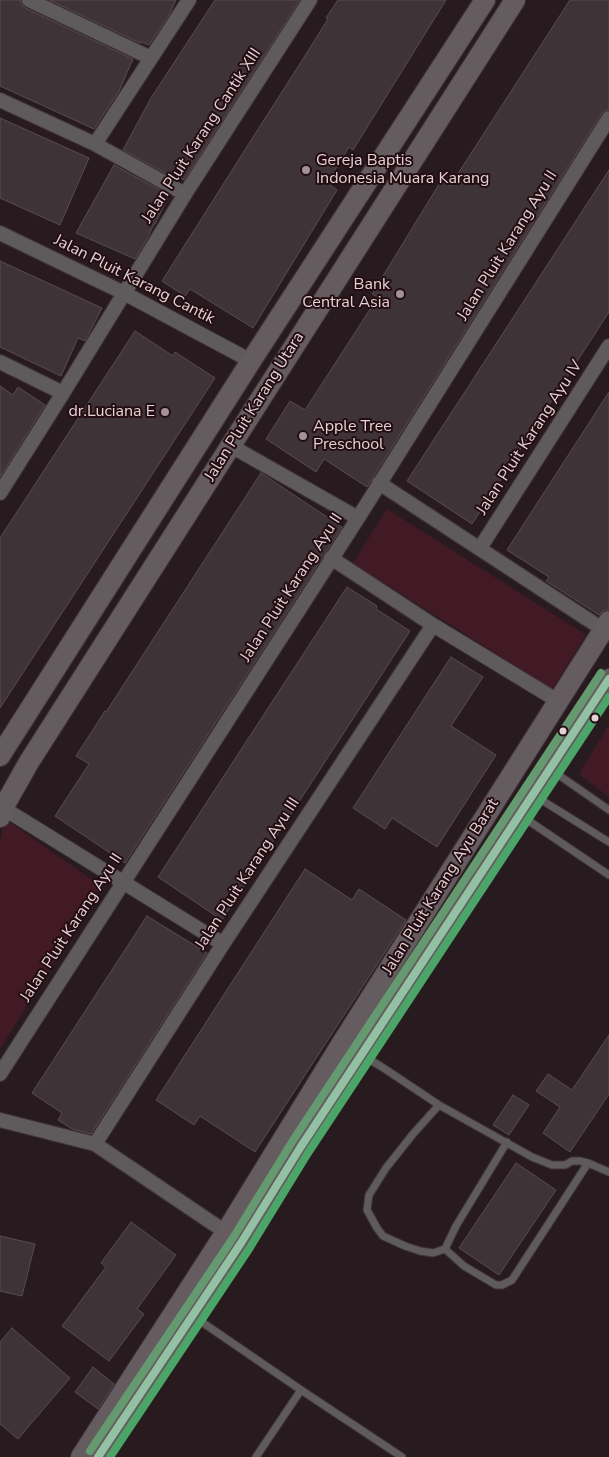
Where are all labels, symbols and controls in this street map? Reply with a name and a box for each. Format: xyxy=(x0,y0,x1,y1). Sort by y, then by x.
street label: Jalan Pluit Karang Cantik XIII xyxy=(138,45,266,227)
place label: Gereja Baptis Indonesia Muara Karang xyxy=(316,151,489,189)
marker: Gereja Baptis Indonesia Muara Karang xyxy=(300,164,312,176)
street label: Jalan Pluit Karang Ayu II xyxy=(454,167,562,325)
street label: Jalan Pluit Karang Cantik xyxy=(50,231,218,329)
place label: Bank Central Asia xyxy=(302,275,390,313)
marker: Bank Central Asia xyxy=(394,288,406,300)
street label: Jalan Pluit Karang Utara xyxy=(201,329,309,485)
street label: Jalan Pluit Karang Ayu IV xyxy=(473,357,587,519)
place label: dr.Luciana E xyxy=(69,402,155,422)
marker: dr.Luciana E xyxy=(159,406,171,418)
place label: Apple Tree Preschool xyxy=(313,417,392,455)
marker: Apple Tree Preschool xyxy=(297,430,309,442)
street label: Jalan Pluit Karang Ayu II xyxy=(237,510,347,666)
unlabelled marker xyxy=(590,713,600,723)
unlabelled marker xyxy=(558,726,568,736)
street label: Jalan Pluit Karang Ayu III xyxy=(192,794,304,954)
street label: Jalan Pluit Karang Ayu Barat xyxy=(379,795,503,979)
street label: Jalan Pluit Karang Ayu II xyxy=(17,850,127,1006)

